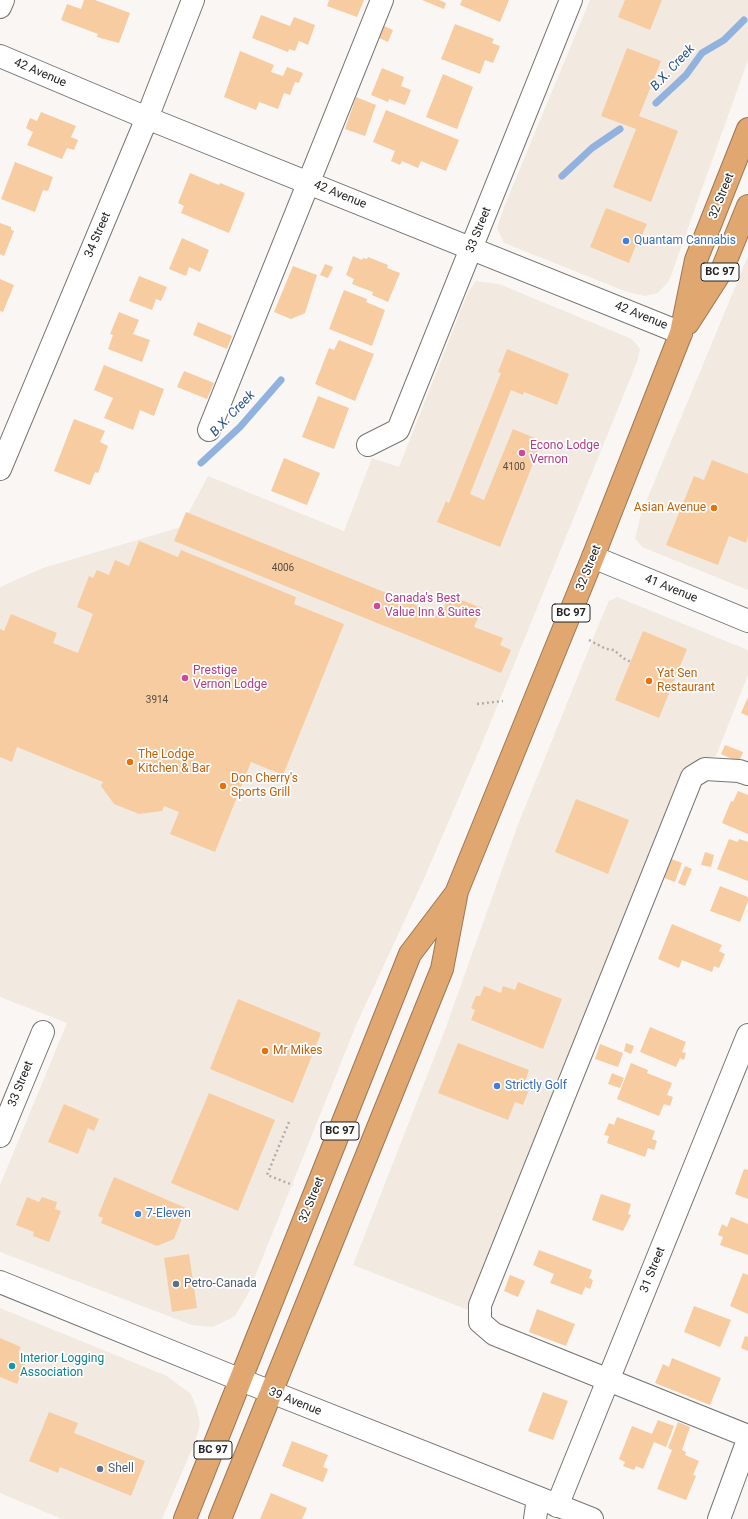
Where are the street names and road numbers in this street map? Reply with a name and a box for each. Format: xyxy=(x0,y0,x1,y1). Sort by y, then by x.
street label: 42 Avenue xyxy=(12,55,68,91)
street label: 32 Street xyxy=(706,171,738,221)
street label: 42 Avenue xyxy=(311,178,369,212)
street label: 33 Street xyxy=(463,205,495,255)
street label: 34 Street xyxy=(82,210,114,260)
road number: BC 97 xyxy=(701,263,739,281)
street label: 42 Avenue xyxy=(612,299,670,333)
street label: 32 Street xyxy=(573,543,605,593)
street label: 41 Avenue xyxy=(642,572,700,606)
road number: BC 97 xyxy=(552,604,590,622)
street label: 33 Street xyxy=(5,1059,37,1109)
road number: BC 97 xyxy=(321,1122,359,1140)
street label: 32 Street xyxy=(296,1175,328,1225)
street label: 31 Street xyxy=(637,1245,669,1295)
street label: 39 Avenue xyxy=(266,1385,324,1419)
road number: BC 97 xyxy=(194,1441,232,1459)

